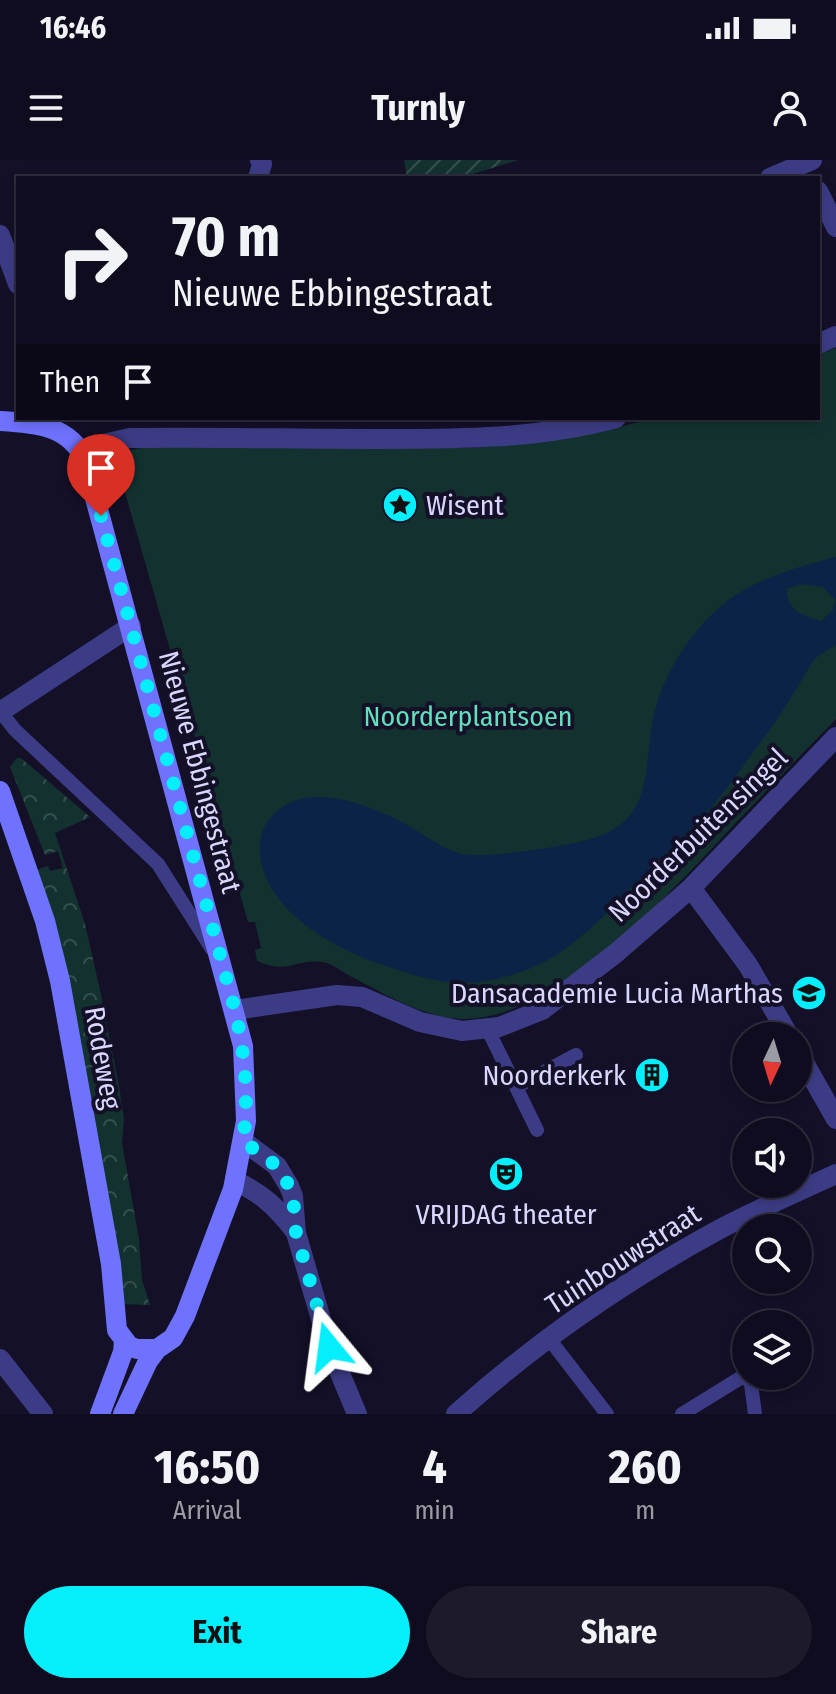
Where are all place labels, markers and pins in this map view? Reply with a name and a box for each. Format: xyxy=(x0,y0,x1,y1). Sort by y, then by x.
pin xyxy=(67,434,135,516)
place icon: Wisent xyxy=(381,486,419,524)
place label: Wisent xyxy=(426,489,505,522)
school or university icon: Dansacademie Lucia Marthas xyxy=(790,974,828,1012)
place label: Dansacademie Lucia Marthas xyxy=(451,977,783,1010)
building icon: Noorderkerk xyxy=(633,1056,671,1094)
place label: Noorderkerk xyxy=(482,1059,627,1092)
theatre icon: VRIJDAG theater xyxy=(487,1155,525,1193)
place label: VRIJDAG theater xyxy=(415,1198,597,1231)

